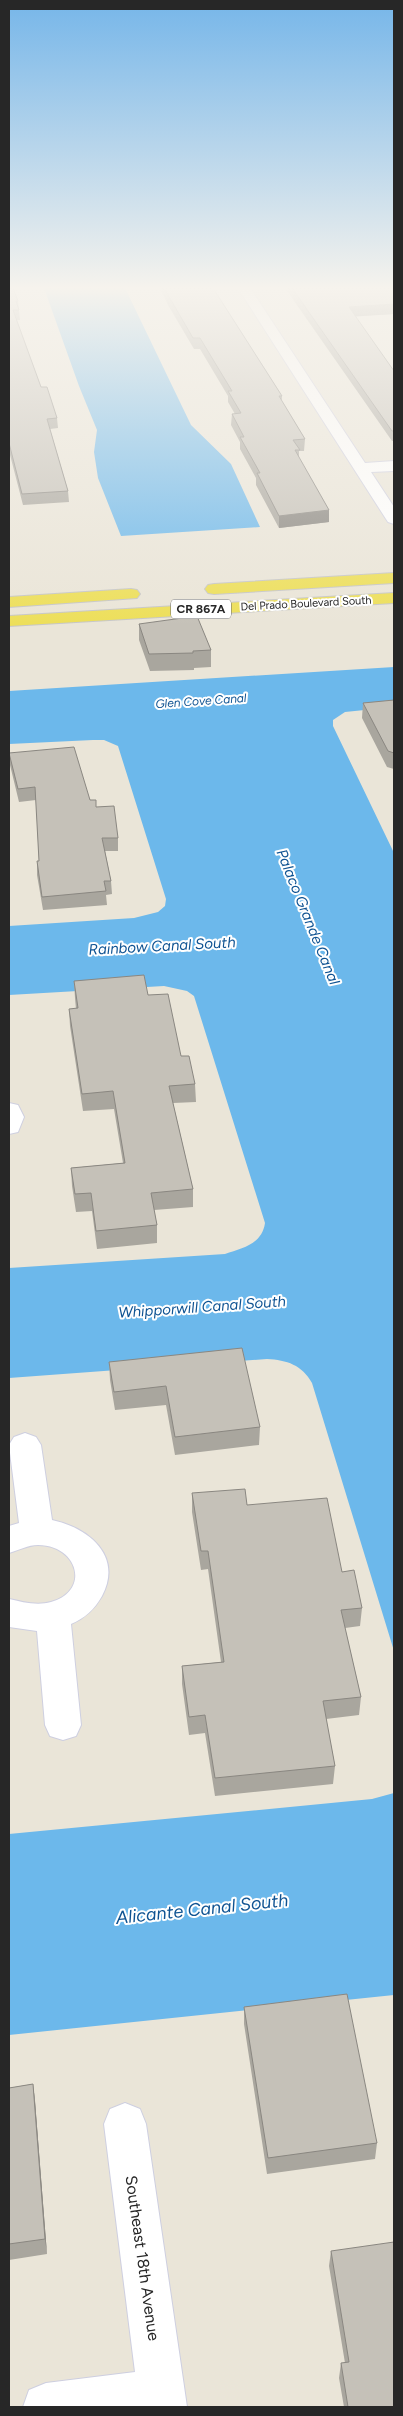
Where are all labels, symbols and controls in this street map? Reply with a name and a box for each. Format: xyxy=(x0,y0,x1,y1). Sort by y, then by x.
street label: Del Prado Boulevard South xyxy=(240,594,372,613)
road number: CR 867A xyxy=(171,600,231,618)
water label: Glen Cove Canal xyxy=(155,691,247,711)
water label: Palaco Grande Canal xyxy=(273,847,344,988)
water label: Rainbow Canal South xyxy=(88,933,236,959)
water label: Whipporwill Canal South xyxy=(118,1292,286,1322)
water label: Alicante Canal South xyxy=(114,1889,289,1929)
street label: Southeast 18th Avenue xyxy=(121,2174,164,2342)

